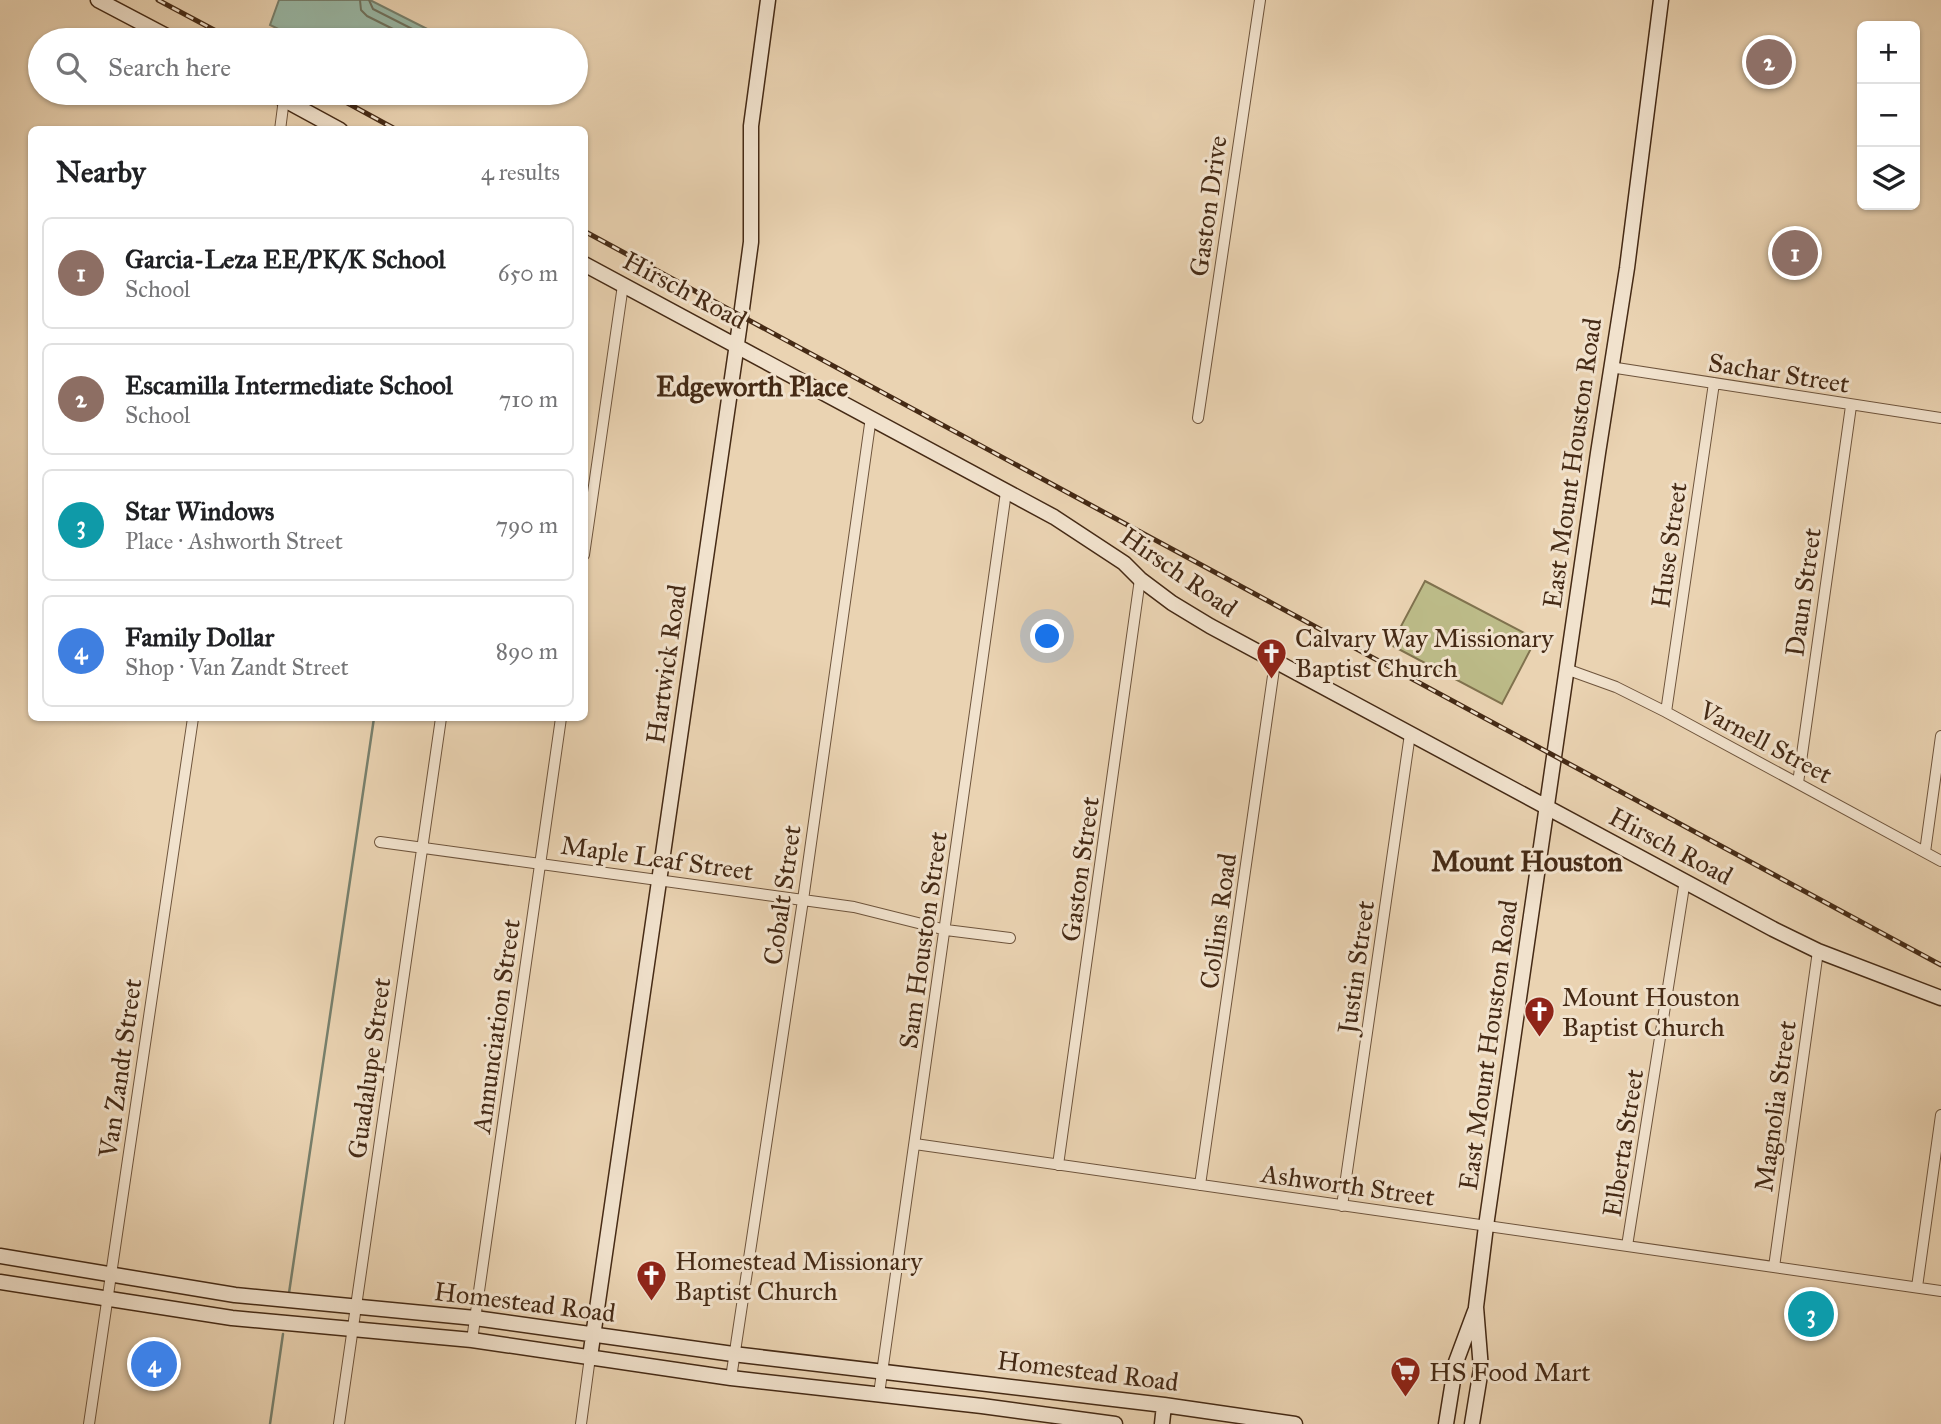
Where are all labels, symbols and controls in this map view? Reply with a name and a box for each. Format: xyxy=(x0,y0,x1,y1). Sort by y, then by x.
map controls xyxy=(1857,21,1920,210)
button: + xyxy=(1857,21,1920,84)
search box xyxy=(28,28,588,105)
pin: 2 xyxy=(1746,36,1792,88)
icon: search xyxy=(52,48,90,86)
text: Search here xyxy=(108,51,231,83)
button: − xyxy=(1857,84,1920,147)
street label: Gaston Drive xyxy=(1182,133,1234,278)
button: layers xyxy=(1857,147,1920,210)
text: Nearby xyxy=(56,154,146,190)
text: 4 results xyxy=(481,158,560,186)
pin: 1 xyxy=(1772,227,1818,279)
text: Garcia-Leza EE/PK/K School xyxy=(125,243,445,275)
street label: Hirsch Road xyxy=(618,244,752,336)
text: 1 xyxy=(76,259,86,287)
text: 650 m xyxy=(498,259,558,287)
text: School xyxy=(125,275,190,303)
street label: East Mount Houston Road xyxy=(1536,316,1608,610)
street label: Sachar Street xyxy=(1706,346,1852,400)
text: Escamilla Intermediate School xyxy=(125,369,453,401)
district label: Edgeworth Place xyxy=(656,369,848,404)
text: 2 xyxy=(75,385,87,413)
text: 710 m xyxy=(499,385,558,413)
text: School xyxy=(125,401,190,429)
street label: Huse Street xyxy=(1644,480,1694,610)
text: Star Windows xyxy=(125,495,274,527)
text: 3 xyxy=(76,511,86,539)
text: 790 m xyxy=(496,511,558,539)
street label: Hirsch Road xyxy=(1114,520,1244,624)
street label: Daun Street xyxy=(1778,526,1828,658)
text: Place · Ashworth Street xyxy=(125,527,343,555)
street label: Hartwick Road xyxy=(639,582,693,746)
your location xyxy=(1030,619,1064,653)
text: Family Dollar xyxy=(125,621,274,653)
place label: Calvary Way Missionary Baptist Church xyxy=(1295,622,1554,684)
church icon: Calvary Way Missionary Baptist Church xyxy=(1255,636,1289,680)
text: 4 xyxy=(75,637,87,665)
text: 890 m xyxy=(496,637,558,665)
text: Shop · Van Zandt Street xyxy=(125,653,349,681)
street label: Varnell Street xyxy=(1693,693,1838,790)
street label: Gaston Street xyxy=(1054,794,1106,944)
street label: Hirsch Road xyxy=(1604,800,1738,892)
street label: Cobalt Street xyxy=(756,823,808,967)
street label: Maple Leaf Street xyxy=(559,829,755,887)
street label: Sam Houston Street xyxy=(892,829,954,1051)
district label: Mount Houston xyxy=(1431,844,1623,879)
street label: Collins Road xyxy=(1193,851,1243,991)
street label: Justin Street xyxy=(1330,898,1381,1038)
street label: East Mount Houston Road xyxy=(1452,898,1524,1192)
street label: Annunciation Street xyxy=(465,917,527,1136)
street label: Guadalupe Street xyxy=(340,975,398,1161)
street label: Van Zandt Street xyxy=(91,976,148,1161)
place label: Mount Houston Baptist Church xyxy=(1562,981,1740,1043)
church icon: Mount Houston Baptist Church xyxy=(1522,995,1556,1039)
street label: Magnolia Street xyxy=(1747,1018,1803,1194)
street label: Elberta Street xyxy=(1596,1067,1650,1219)
street label: Ashworth Street xyxy=(1258,1157,1437,1213)
place label: Homestead Missionary Baptist Church xyxy=(675,1245,923,1307)
church icon: Homestead Missionary Baptist Church xyxy=(635,1259,669,1303)
street label: Homestead Road xyxy=(432,1275,618,1329)
pin: 3 xyxy=(1788,1288,1834,1340)
pin: 4 xyxy=(131,1338,177,1390)
street label: Homestead Road xyxy=(995,1344,1181,1398)
supermarket icon: HS Food Mart xyxy=(1389,1355,1423,1399)
place label: HS Food Mart xyxy=(1429,1356,1590,1388)

